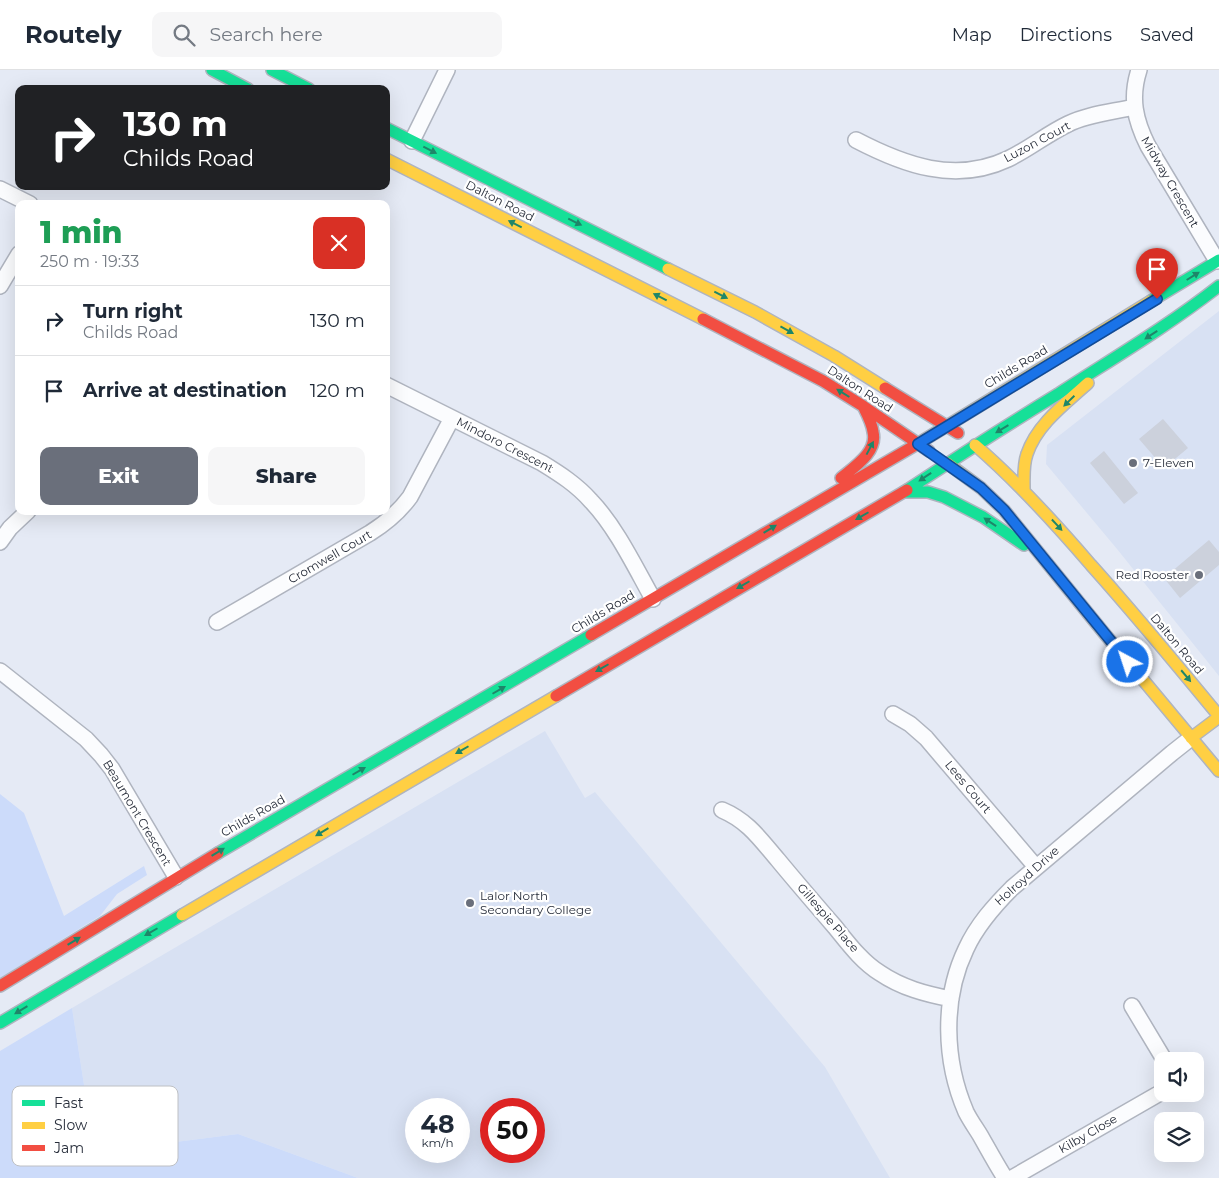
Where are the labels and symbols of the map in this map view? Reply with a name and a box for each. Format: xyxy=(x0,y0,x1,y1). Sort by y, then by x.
street label: Luzon Court xyxy=(1001,118,1073,165)
street label: Midway Crescent xyxy=(1138,133,1203,230)
one-way arrow xyxy=(423,146,437,154)
street label: Dalton Road xyxy=(463,177,537,224)
one-way arrow xyxy=(568,218,582,226)
one-way arrow xyxy=(508,220,523,228)
pin xyxy=(1136,248,1178,299)
one-way arrow xyxy=(1187,271,1200,281)
one-way arrow xyxy=(713,291,728,299)
one-way arrow xyxy=(653,293,668,301)
one-way arrow xyxy=(779,326,794,334)
one-way arrow xyxy=(1144,330,1158,339)
street label: Childs Road xyxy=(981,342,1050,391)
street label: Dalton Road xyxy=(825,362,896,415)
one-way arrow xyxy=(837,389,850,398)
one-way arrow xyxy=(1063,395,1075,407)
street label: Mindoro Crescent xyxy=(454,414,556,476)
one-way arrow xyxy=(996,424,1009,433)
one-way arrow xyxy=(865,441,874,454)
place label: 7-Eleven xyxy=(1143,455,1194,470)
marker: 7-Eleven xyxy=(1127,457,1139,469)
one-way arrow xyxy=(919,472,932,482)
one-way arrow xyxy=(855,512,868,521)
one-way arrow xyxy=(983,517,997,527)
one-way arrow xyxy=(1051,518,1062,531)
one-way arrow xyxy=(764,525,777,534)
street label: Cromwell Court xyxy=(285,526,374,587)
place label: Red Rooster xyxy=(1116,567,1189,582)
marker: Red Rooster xyxy=(1193,569,1205,581)
one-way arrow xyxy=(736,581,749,590)
street label: Childs Road xyxy=(568,587,637,636)
street label: Dalton Road xyxy=(1148,610,1207,677)
position arrow xyxy=(1101,635,1153,687)
one-way arrow xyxy=(596,663,609,672)
one-way arrow xyxy=(1180,669,1191,682)
one-way arrow xyxy=(493,685,506,694)
one-way arrow xyxy=(456,745,469,754)
street label: Beaumont Crescent xyxy=(100,757,175,868)
street label: Lees Court xyxy=(942,757,995,816)
one-way arrow xyxy=(351,767,366,775)
street label: Childs Road xyxy=(218,791,288,840)
one-way arrow xyxy=(315,827,329,836)
street label: Holroyd Drive xyxy=(991,843,1062,908)
one-way arrow xyxy=(211,848,224,857)
street label: Gillespie Place xyxy=(794,880,862,955)
place label: Lalor North Secondary College xyxy=(480,888,591,917)
marker: Lalor North Secondary College xyxy=(464,897,476,909)
one-way arrow xyxy=(145,927,158,936)
one-way arrow xyxy=(68,936,81,945)
one-way arrow xyxy=(14,1006,27,1015)
legend xyxy=(12,1086,178,1166)
text: Fast xyxy=(54,1094,84,1112)
speed limit sign: 50 xyxy=(480,1098,545,1163)
street label: Kilby Close xyxy=(1056,1111,1120,1156)
text: Slow xyxy=(54,1116,88,1134)
text: Jam xyxy=(53,1139,84,1157)

